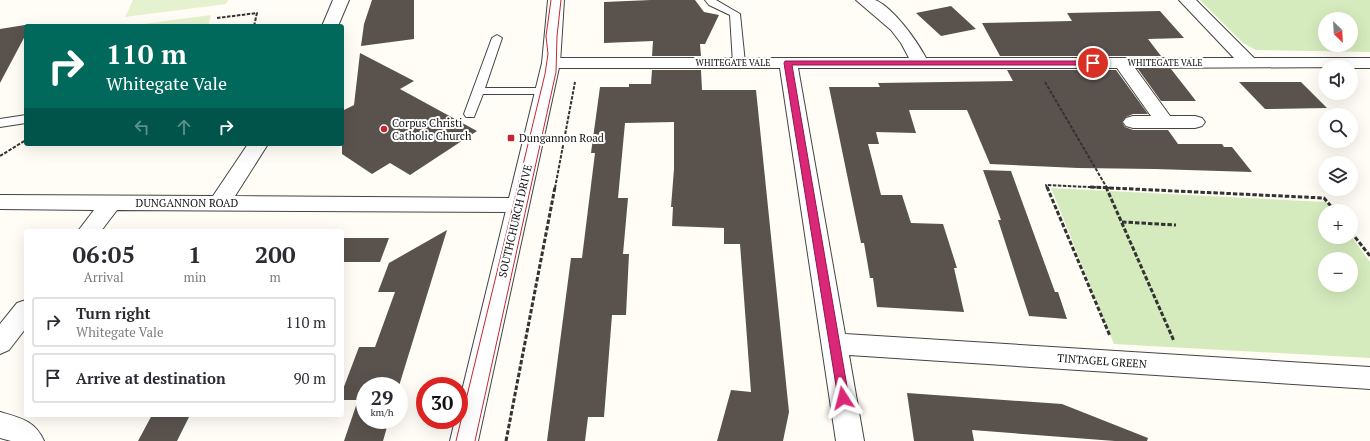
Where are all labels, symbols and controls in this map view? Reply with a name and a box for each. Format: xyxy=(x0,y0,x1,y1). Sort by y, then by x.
north arrow xyxy=(1318,12,1358,52)
map controls xyxy=(1318,12,1358,292)
text: 110 m xyxy=(106,35,187,72)
icon: right xyxy=(40,40,92,92)
pin xyxy=(1076,46,1110,80)
icon: arrive xyxy=(1082,52,1104,74)
street label: WHITEGATE VALE xyxy=(696,57,770,69)
street label: WHITEGATE VALE xyxy=(1128,57,1202,69)
button: sound xyxy=(1318,60,1358,100)
text: Whitegate Vale xyxy=(106,71,227,95)
button: search xyxy=(1318,108,1358,148)
icon: left xyxy=(131,116,153,138)
icon: ahead xyxy=(173,116,195,138)
icon: right xyxy=(215,116,237,138)
place label: Corpus Christi Catholic Church xyxy=(392,116,472,143)
marker: Corpus Christi Catholic Church xyxy=(379,124,389,134)
place label: Dungannon Road xyxy=(519,131,604,145)
marker: Dungannon Road xyxy=(506,133,516,143)
button: layers xyxy=(1318,156,1358,196)
street label: SOUTHCHURCH DRIVE xyxy=(495,163,535,279)
street label: DUNGANNON ROAD xyxy=(136,196,239,210)
button: + xyxy=(1318,204,1358,244)
text: 06:05 xyxy=(72,238,135,270)
text: 1 xyxy=(188,238,202,270)
text: 200 xyxy=(255,238,295,270)
button: − xyxy=(1318,252,1358,292)
text: Arrival xyxy=(84,268,124,286)
text: min xyxy=(183,268,206,286)
text: m xyxy=(270,268,281,286)
text: Turn right xyxy=(76,303,151,323)
icon: right xyxy=(42,311,64,333)
text: 110 m xyxy=(285,312,326,332)
text: Whitegate Vale xyxy=(76,323,163,341)
street label: TINTAGEL GREEN xyxy=(1057,351,1147,371)
icon: arrive xyxy=(42,367,64,389)
text: Arrive at destination xyxy=(76,368,226,388)
text: 90 m xyxy=(293,368,326,388)
speed limit sign: 30 xyxy=(416,377,468,429)
position arrow xyxy=(822,377,864,419)
text: 29 xyxy=(371,384,393,411)
text: km/h xyxy=(370,406,394,419)

